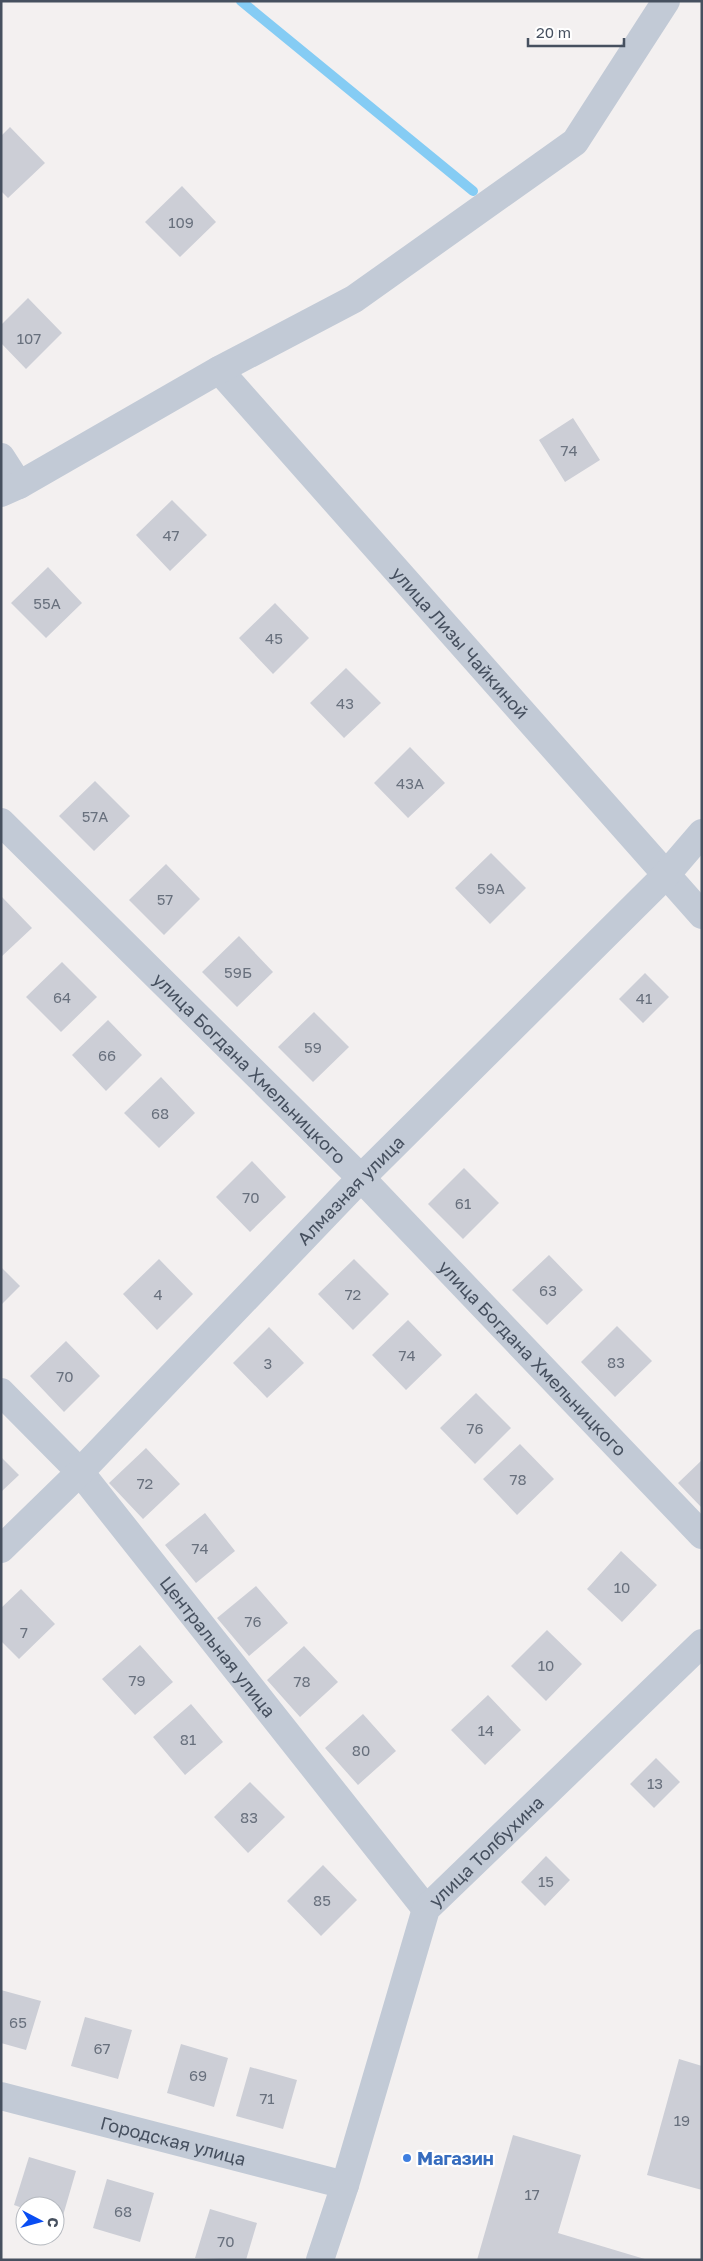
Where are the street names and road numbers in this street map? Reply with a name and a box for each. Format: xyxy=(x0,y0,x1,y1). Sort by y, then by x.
street label: улица Лизы Чайкиной xyxy=(387,562,534,723)
street label: улица Богдана Хмельницкого xyxy=(149,968,351,1168)
street label: Алмазная улица xyxy=(292,1131,409,1249)
street label: улица Богдана Хмельницкого xyxy=(434,1255,631,1460)
street label: Центральная улица xyxy=(156,1572,281,1721)
street label: улица Толбухина xyxy=(424,1791,548,1911)
street label: Городская улица xyxy=(98,2111,248,2170)

